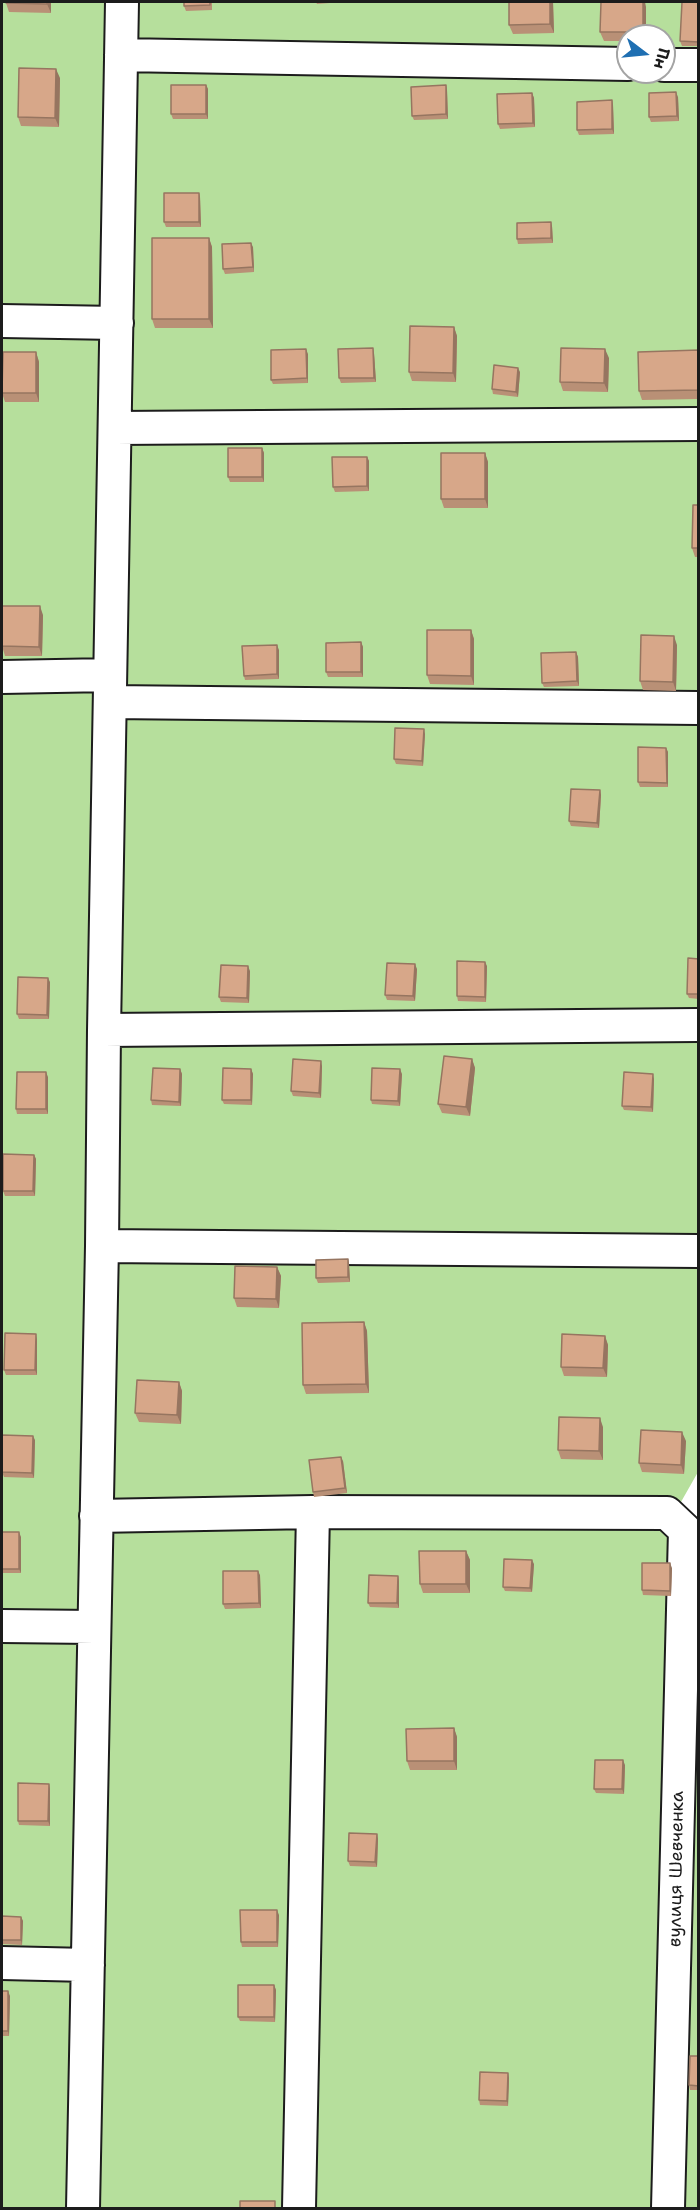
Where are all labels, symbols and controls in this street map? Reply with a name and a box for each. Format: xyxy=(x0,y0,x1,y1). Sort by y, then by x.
north arrow xyxy=(616,24,676,84)
text: Пн xyxy=(649,45,675,72)
street label: вулиця Шевченка xyxy=(665,1791,689,1947)

